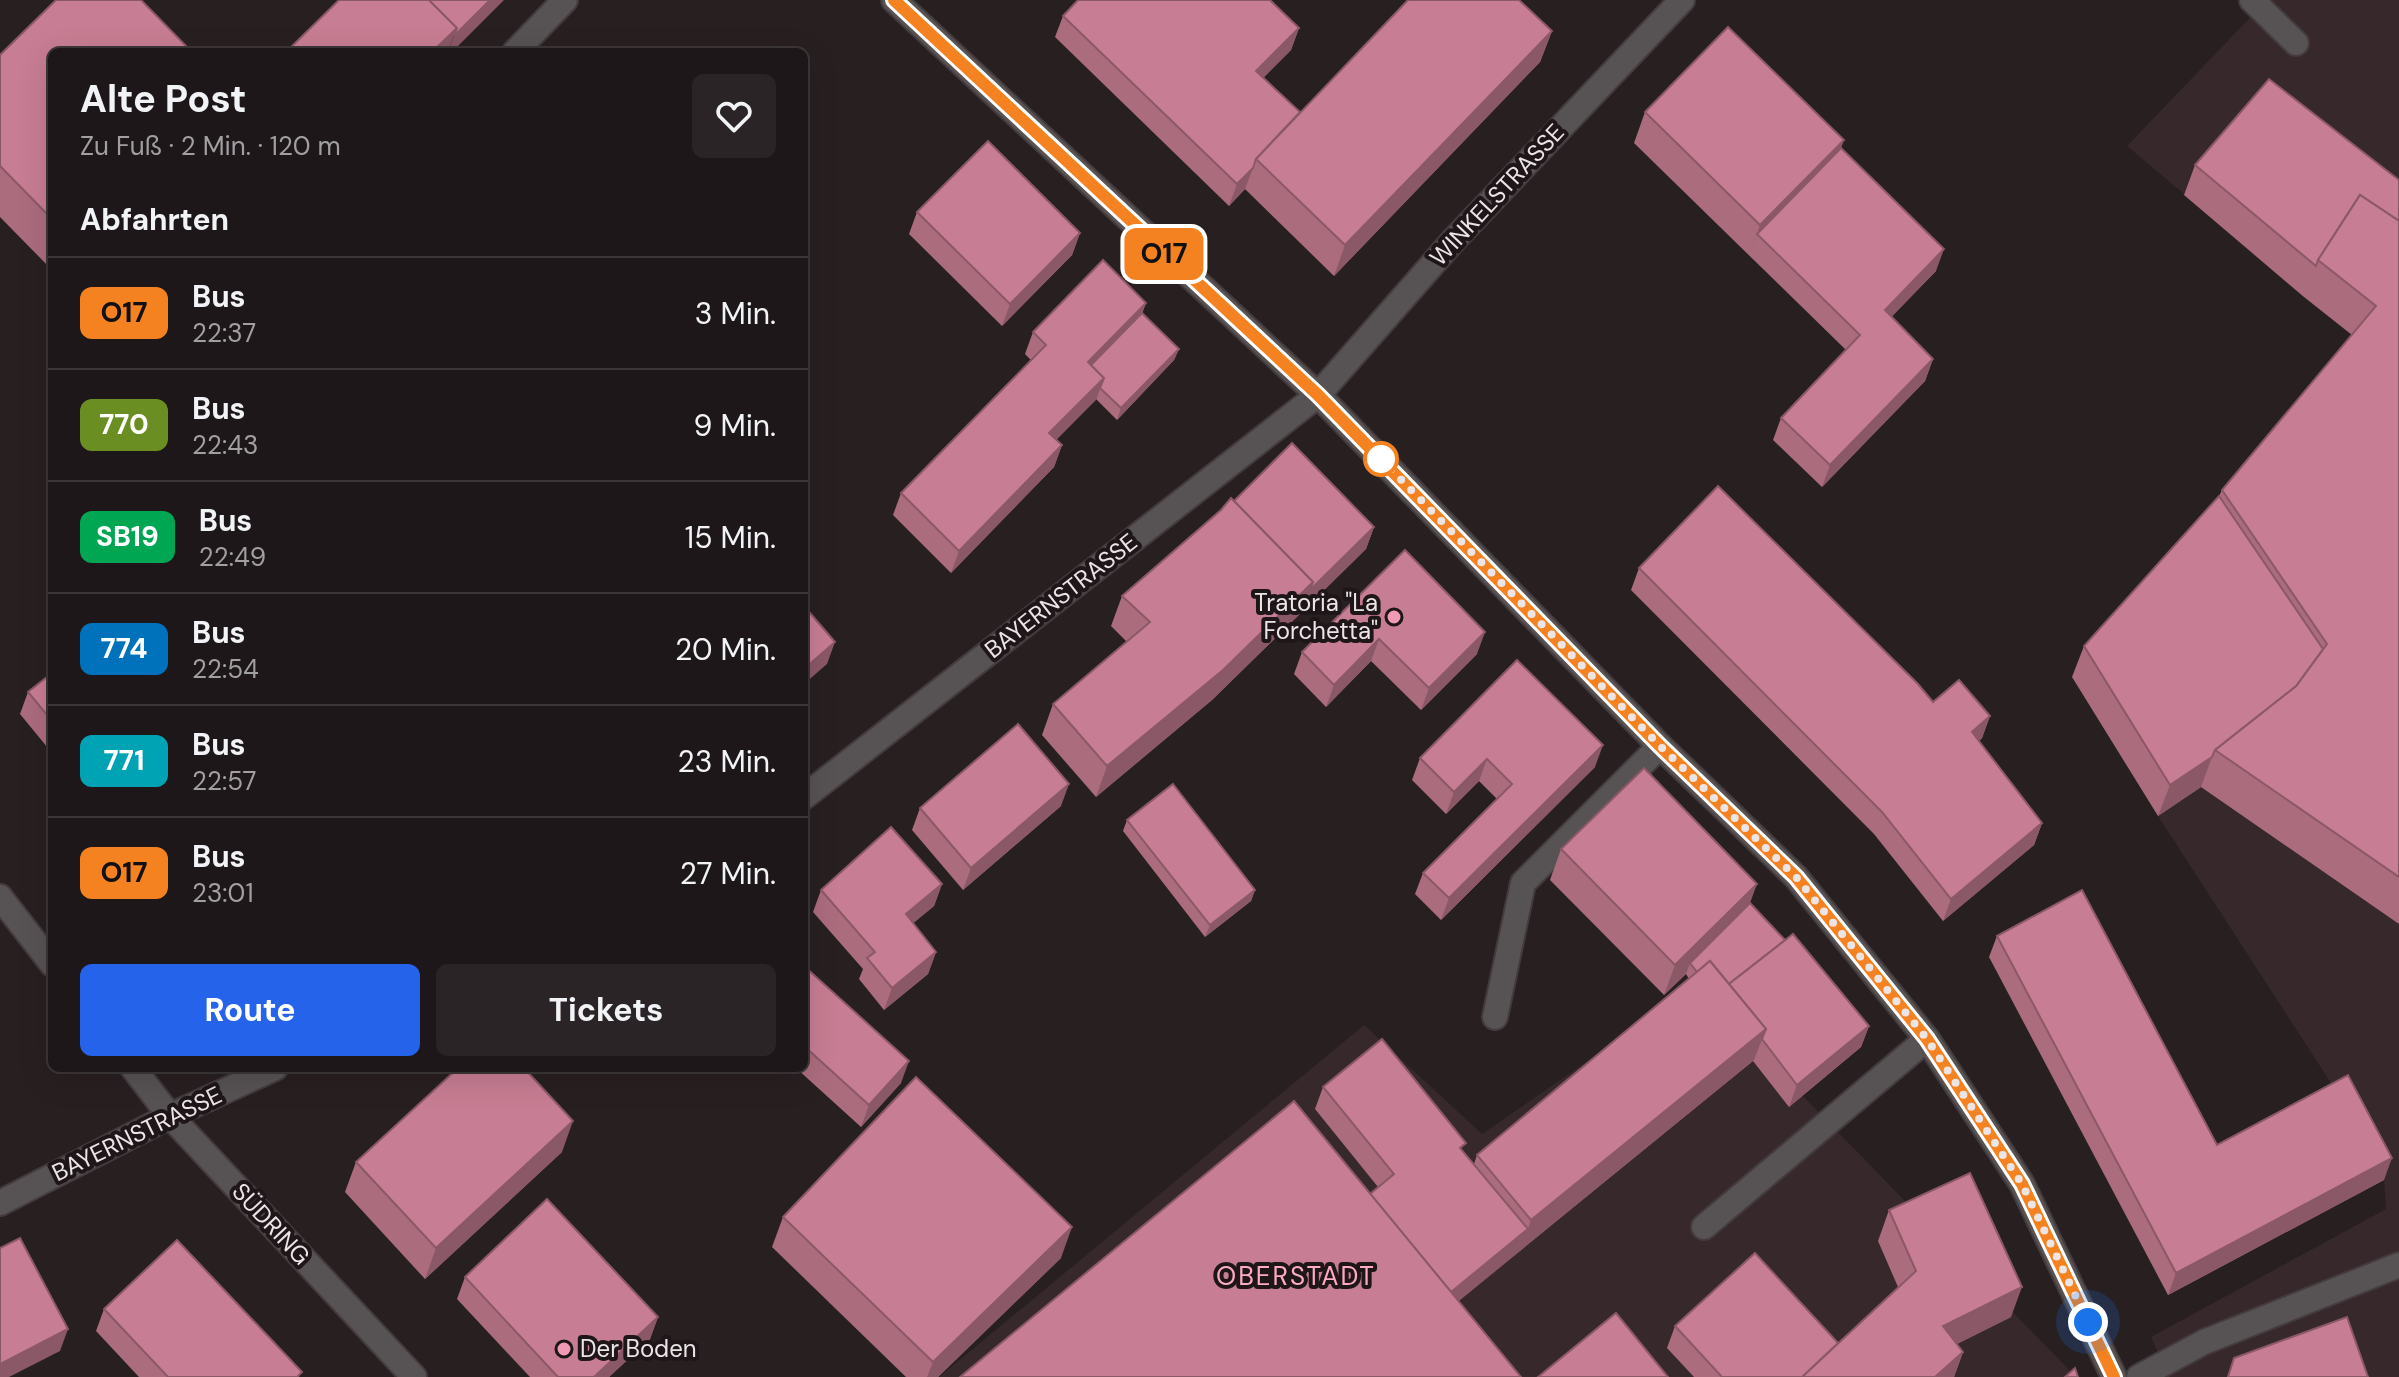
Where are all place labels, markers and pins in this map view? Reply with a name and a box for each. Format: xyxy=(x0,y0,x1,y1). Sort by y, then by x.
unlabelled marker xyxy=(1364,442,1398,476)
place label: Tratoria "La Forchetta" xyxy=(1254,587,1378,646)
marker: Tratoria "La Forchetta" xyxy=(1385,608,1403,626)
place label: Der Boden xyxy=(580,1333,697,1364)
marker: Der Boden xyxy=(555,1340,573,1358)

